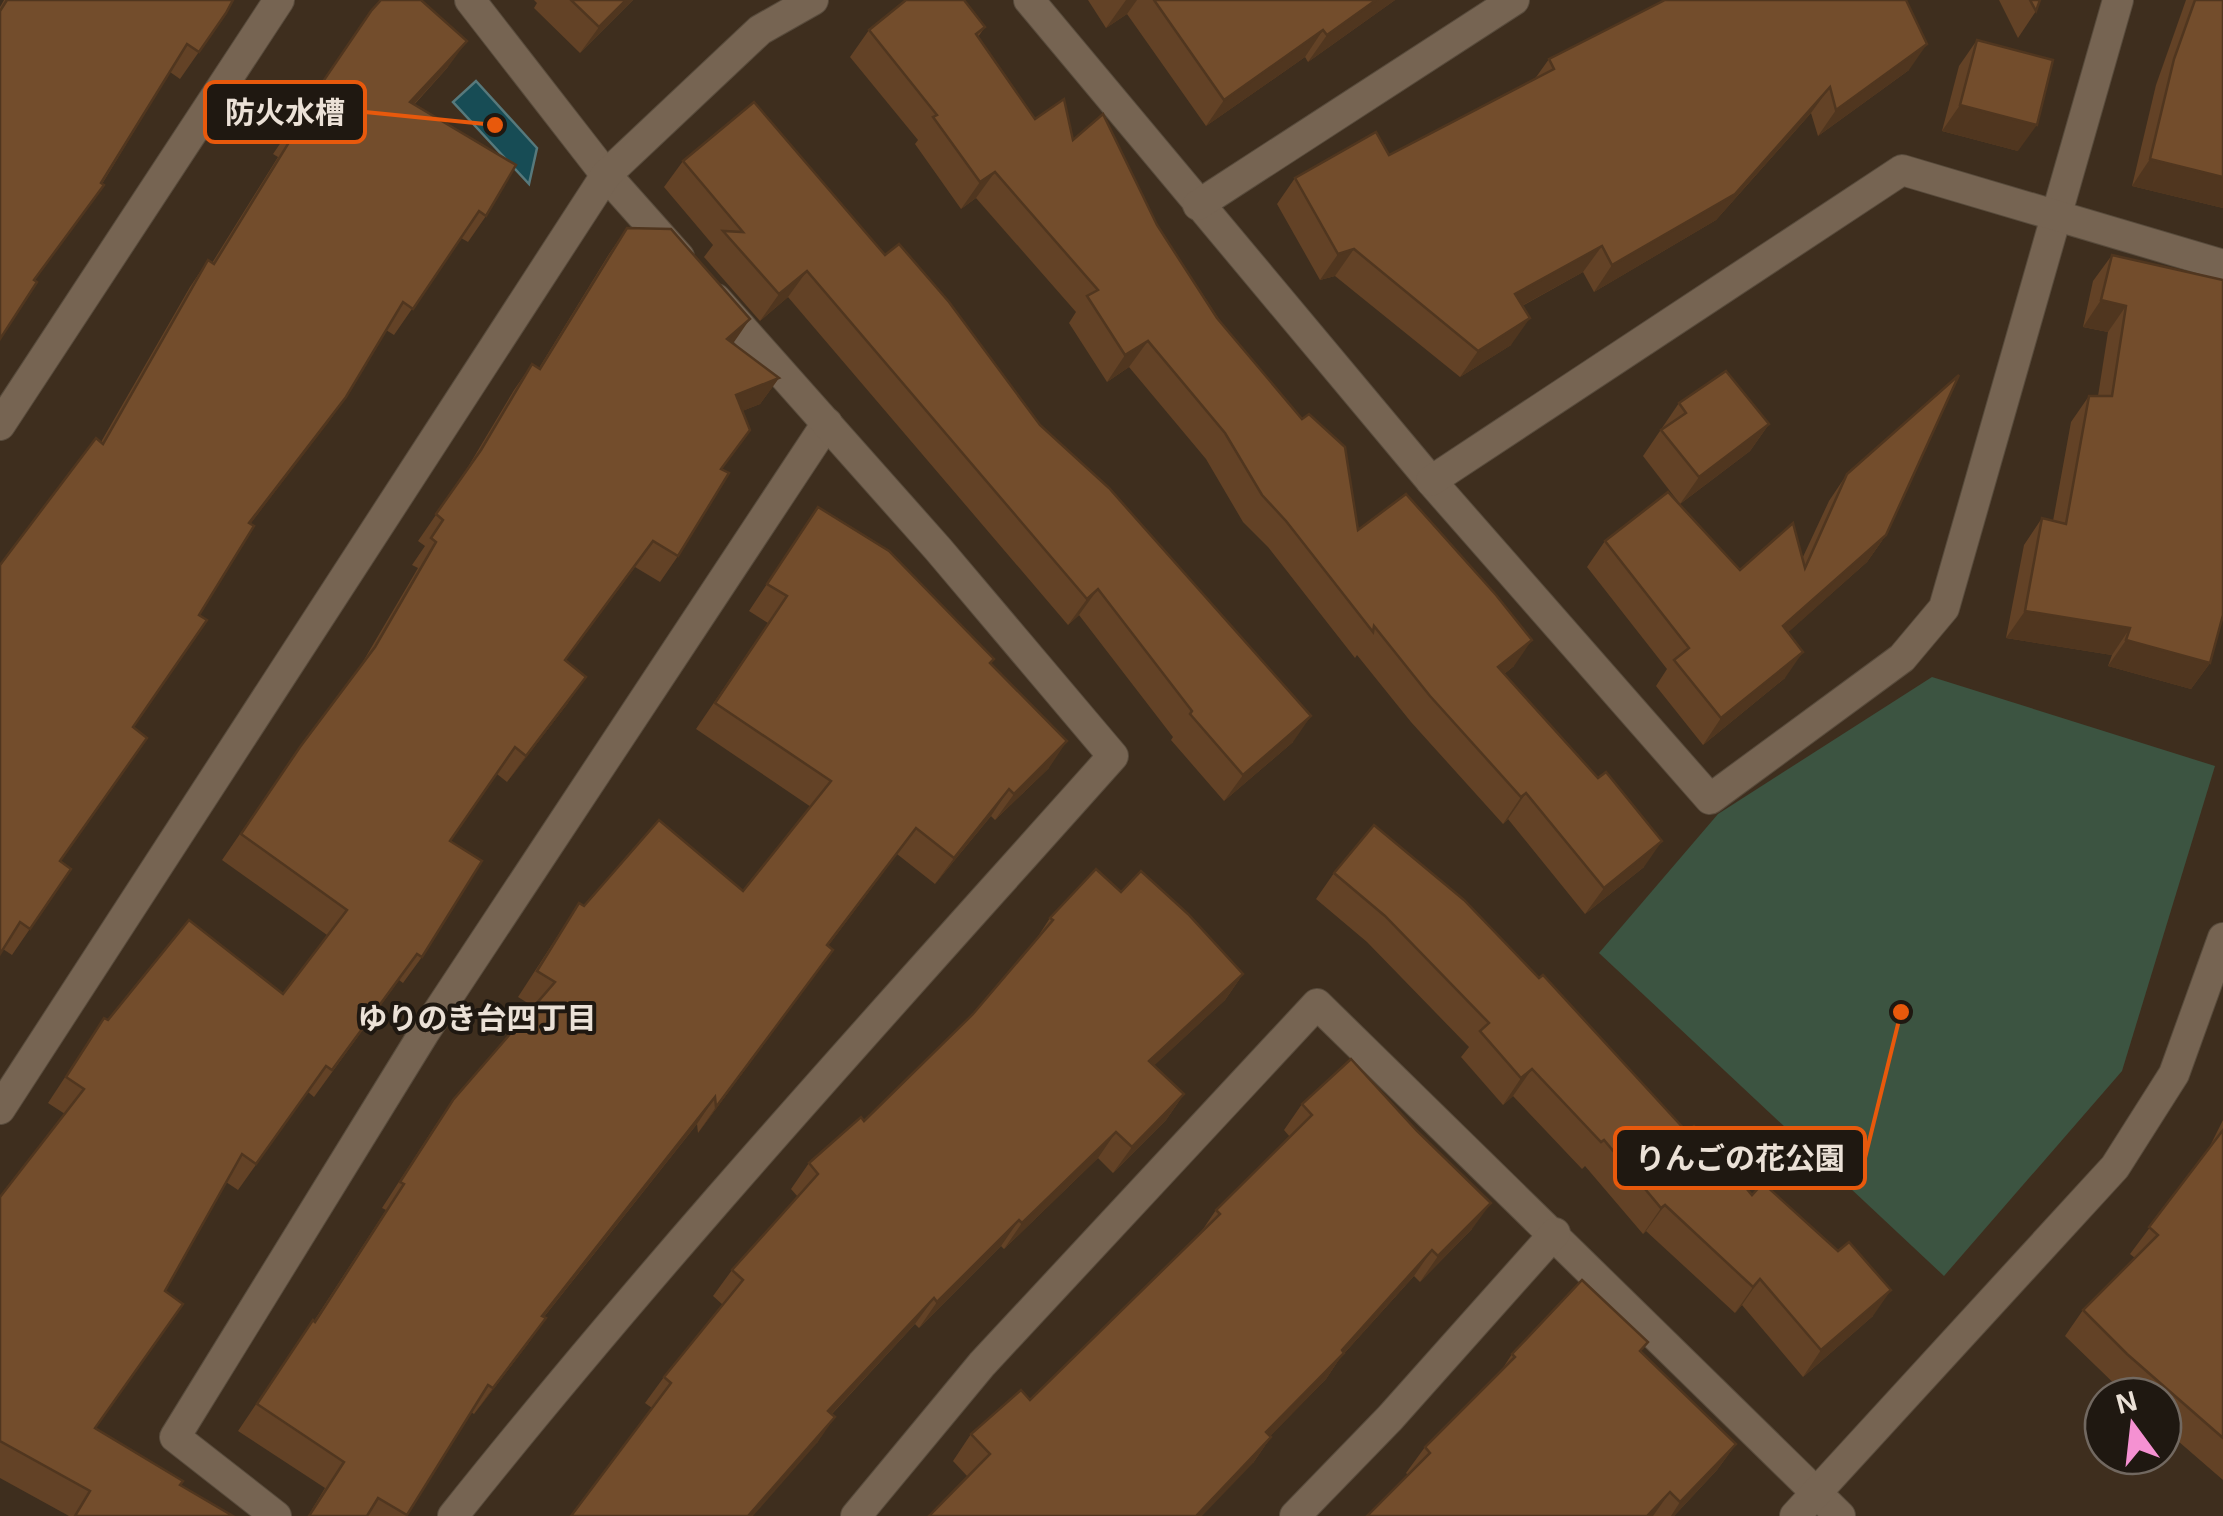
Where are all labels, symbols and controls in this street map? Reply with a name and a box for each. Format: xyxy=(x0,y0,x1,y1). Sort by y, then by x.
callout: 防火水槽 xyxy=(205,82,365,142)
text: 防火水槽 xyxy=(225,96,345,129)
district label: ゆりのき台四丁目 xyxy=(357,1002,597,1035)
callout: りんごの花公園 xyxy=(1615,1128,1865,1188)
text: りんごの花公園 xyxy=(1635,1142,1845,1175)
north arrow xyxy=(2083,1376,2183,1476)
text: N xyxy=(2113,1385,2140,1420)

